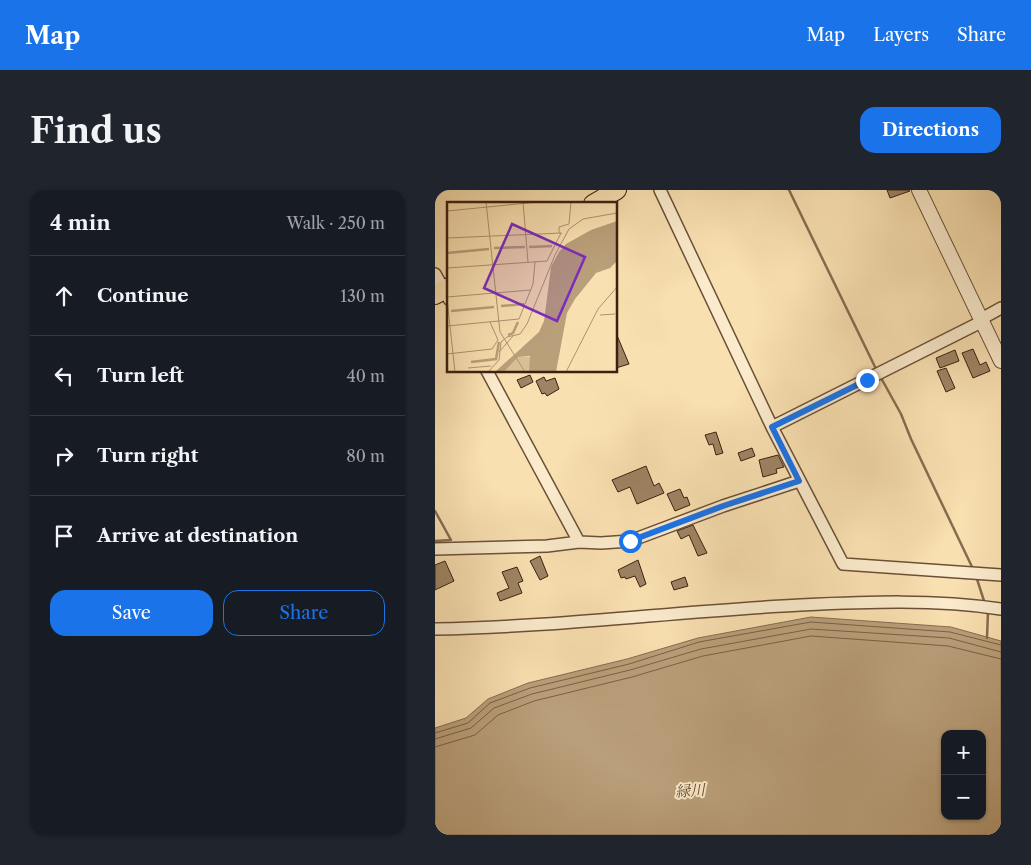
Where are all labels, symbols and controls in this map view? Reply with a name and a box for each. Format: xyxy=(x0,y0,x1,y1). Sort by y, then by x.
text: Map xyxy=(25,21,80,50)
text: Map xyxy=(807,24,845,46)
text: Layers xyxy=(873,24,929,46)
text: Share xyxy=(957,24,1006,46)
button: Directions xyxy=(860,107,1001,153)
text: Find us xyxy=(30,109,162,152)
inset map xyxy=(447,202,617,372)
text: 4 min xyxy=(50,210,111,235)
text: Walk · 250 m xyxy=(287,213,385,233)
icon: ahead xyxy=(50,282,78,310)
text: Continue xyxy=(97,284,189,307)
text: 130 m xyxy=(340,286,385,306)
icon: left xyxy=(50,362,78,390)
text: Turn left xyxy=(97,364,184,387)
text: 40 m xyxy=(346,366,385,386)
route end xyxy=(856,369,879,392)
icon: right xyxy=(50,442,78,470)
text: Turn right xyxy=(97,444,198,467)
text: 80 m xyxy=(346,446,385,466)
icon: arrive xyxy=(50,522,78,550)
text: Arrive at destination xyxy=(97,524,298,547)
route start xyxy=(619,530,642,553)
button: Save xyxy=(50,590,213,636)
button: Share xyxy=(223,590,385,636)
map controls xyxy=(941,730,986,820)
button: + xyxy=(941,730,986,775)
button: − xyxy=(941,775,986,820)
water label: 緑川 xyxy=(674,780,708,801)

